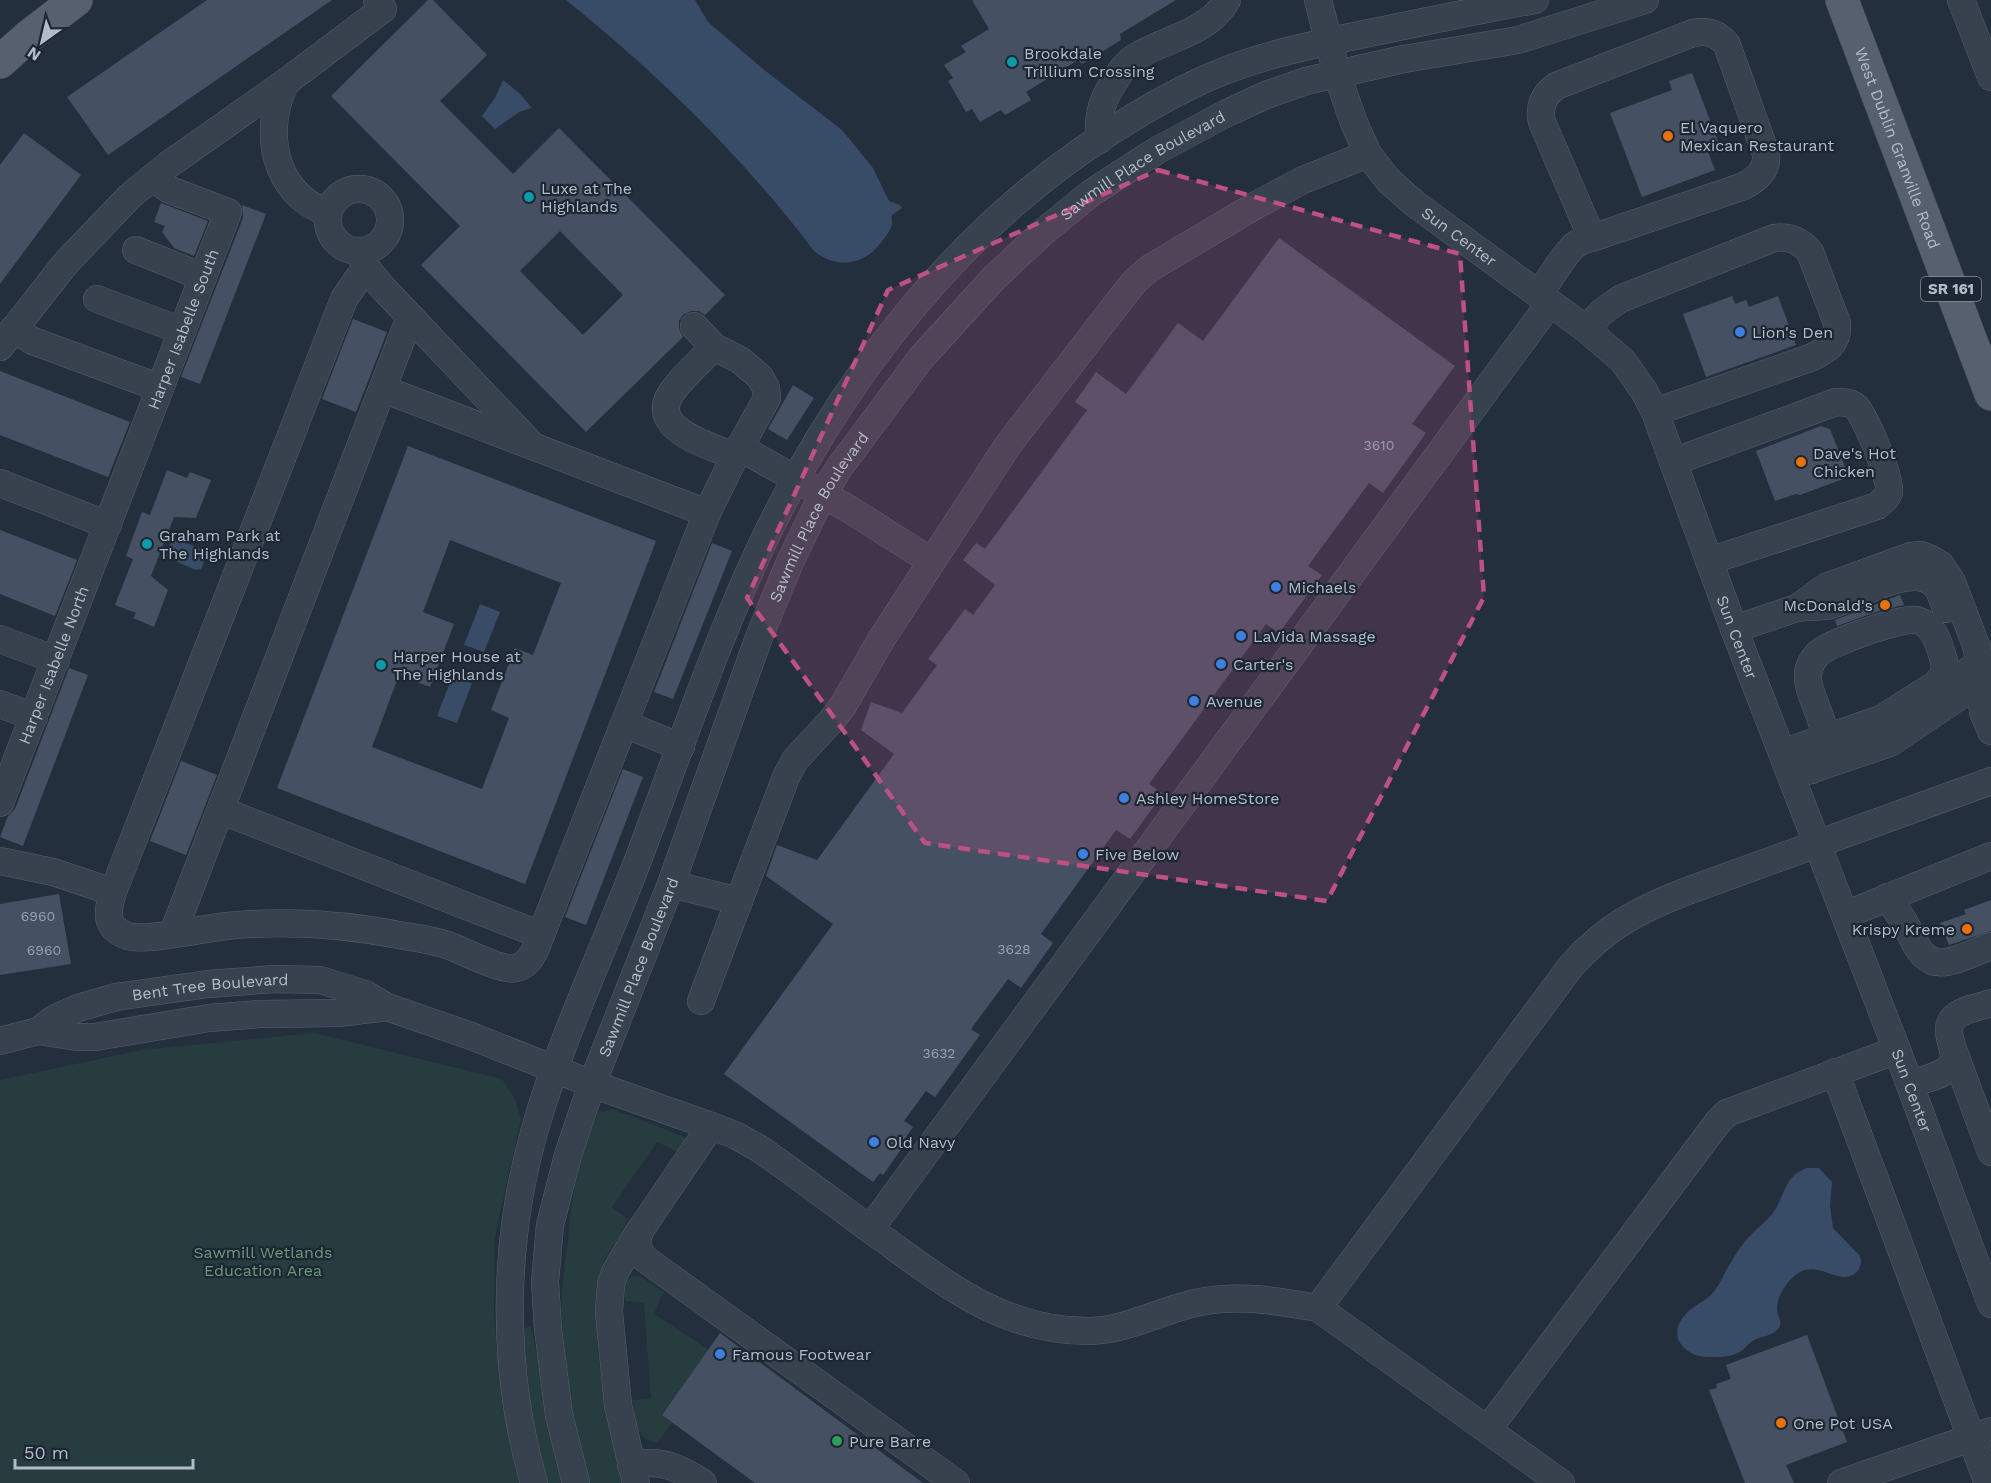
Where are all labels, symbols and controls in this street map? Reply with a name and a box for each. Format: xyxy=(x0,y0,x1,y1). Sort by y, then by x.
north arrow xyxy=(12,12,72,72)
text: N xyxy=(24,43,44,65)
place label: Brookdale Trillium Crossing xyxy=(1024,44,1155,81)
street label: West Dublin Granville Road xyxy=(1851,45,1945,251)
marker: Brookdale Trillium Crossing xyxy=(1005,55,1019,69)
street label: Sawmill Place Boulevard xyxy=(1056,106,1228,224)
place label: El Vaquero Mexican Restaurant xyxy=(1680,118,1834,155)
marker: El Vaquero Mexican Restaurant xyxy=(1661,129,1675,143)
place label: Luxe at The Highlands xyxy=(541,179,632,216)
marker: Luxe at The Highlands xyxy=(522,190,536,204)
street label: Sun Center xyxy=(1418,203,1501,270)
street label: Harper Isabelle South xyxy=(143,246,222,412)
road number: SR 161 xyxy=(1921,277,1981,301)
place label: Lion's Den xyxy=(1752,323,1833,342)
marker: Lion's Den xyxy=(1733,325,1747,339)
street label: Sawmill Place Boulevard xyxy=(765,428,872,605)
house number: 3610 xyxy=(1364,437,1394,453)
place label: Dave's Hot Chicken xyxy=(1813,444,1896,481)
marker: Dave's Hot Chicken xyxy=(1794,455,1808,469)
place label: Graham Park at The Highlands xyxy=(159,526,281,563)
marker: Graham Park at The Highlands xyxy=(140,537,154,551)
place label: Michaels xyxy=(1288,578,1356,597)
marker: Michaels xyxy=(1269,580,1283,594)
street label: Harper Isabelle North xyxy=(14,583,92,747)
street label: Sun Center xyxy=(1713,593,1762,682)
place label: McDonald's xyxy=(1784,596,1873,615)
marker: McDonald's xyxy=(1878,598,1892,612)
place label: LaVida Massage xyxy=(1253,627,1376,646)
marker: LaVida Massage xyxy=(1234,629,1248,643)
place label: Harper House at The Highlands xyxy=(393,647,521,684)
place label: Carter's xyxy=(1233,655,1294,674)
marker: Carter's xyxy=(1214,657,1228,671)
marker: Harper House at The Highlands xyxy=(374,658,388,672)
place label: Avenue xyxy=(1206,692,1263,711)
marker: Avenue xyxy=(1187,694,1201,708)
place label: Ashley HomeStore xyxy=(1136,789,1280,808)
marker: Ashley HomeStore xyxy=(1117,791,1131,805)
place label: Five Below xyxy=(1095,845,1179,864)
marker: Five Below xyxy=(1076,847,1090,861)
street label: Sawmill Place Boulevard xyxy=(594,875,682,1060)
house number: 6960 xyxy=(21,908,55,924)
place label: Krispy Kreme xyxy=(1852,920,1955,939)
marker: Krispy Kreme xyxy=(1960,922,1974,936)
house number: 3628 xyxy=(997,941,1031,957)
house number: 6960 xyxy=(27,942,61,958)
street label: Bent Tree Boulevard xyxy=(131,969,289,1004)
house number: 3632 xyxy=(923,1045,956,1061)
street label: Sun Center xyxy=(1888,1046,1936,1136)
place label: Old Navy xyxy=(886,1133,956,1152)
marker: Old Navy xyxy=(867,1135,881,1149)
park label: Sawmill Wetlands Education Area xyxy=(193,1243,333,1280)
place label: Famous Footwear xyxy=(732,1345,872,1364)
marker: Famous Footwear xyxy=(713,1347,727,1361)
place label: One Pot USA xyxy=(1793,1414,1893,1433)
marker: One Pot USA xyxy=(1774,1416,1788,1430)
scale bar xyxy=(15,1432,194,1470)
place label: Pure Barre xyxy=(849,1432,931,1451)
marker: Pure Barre xyxy=(830,1434,844,1448)
text: 50 m xyxy=(24,1442,69,1463)

